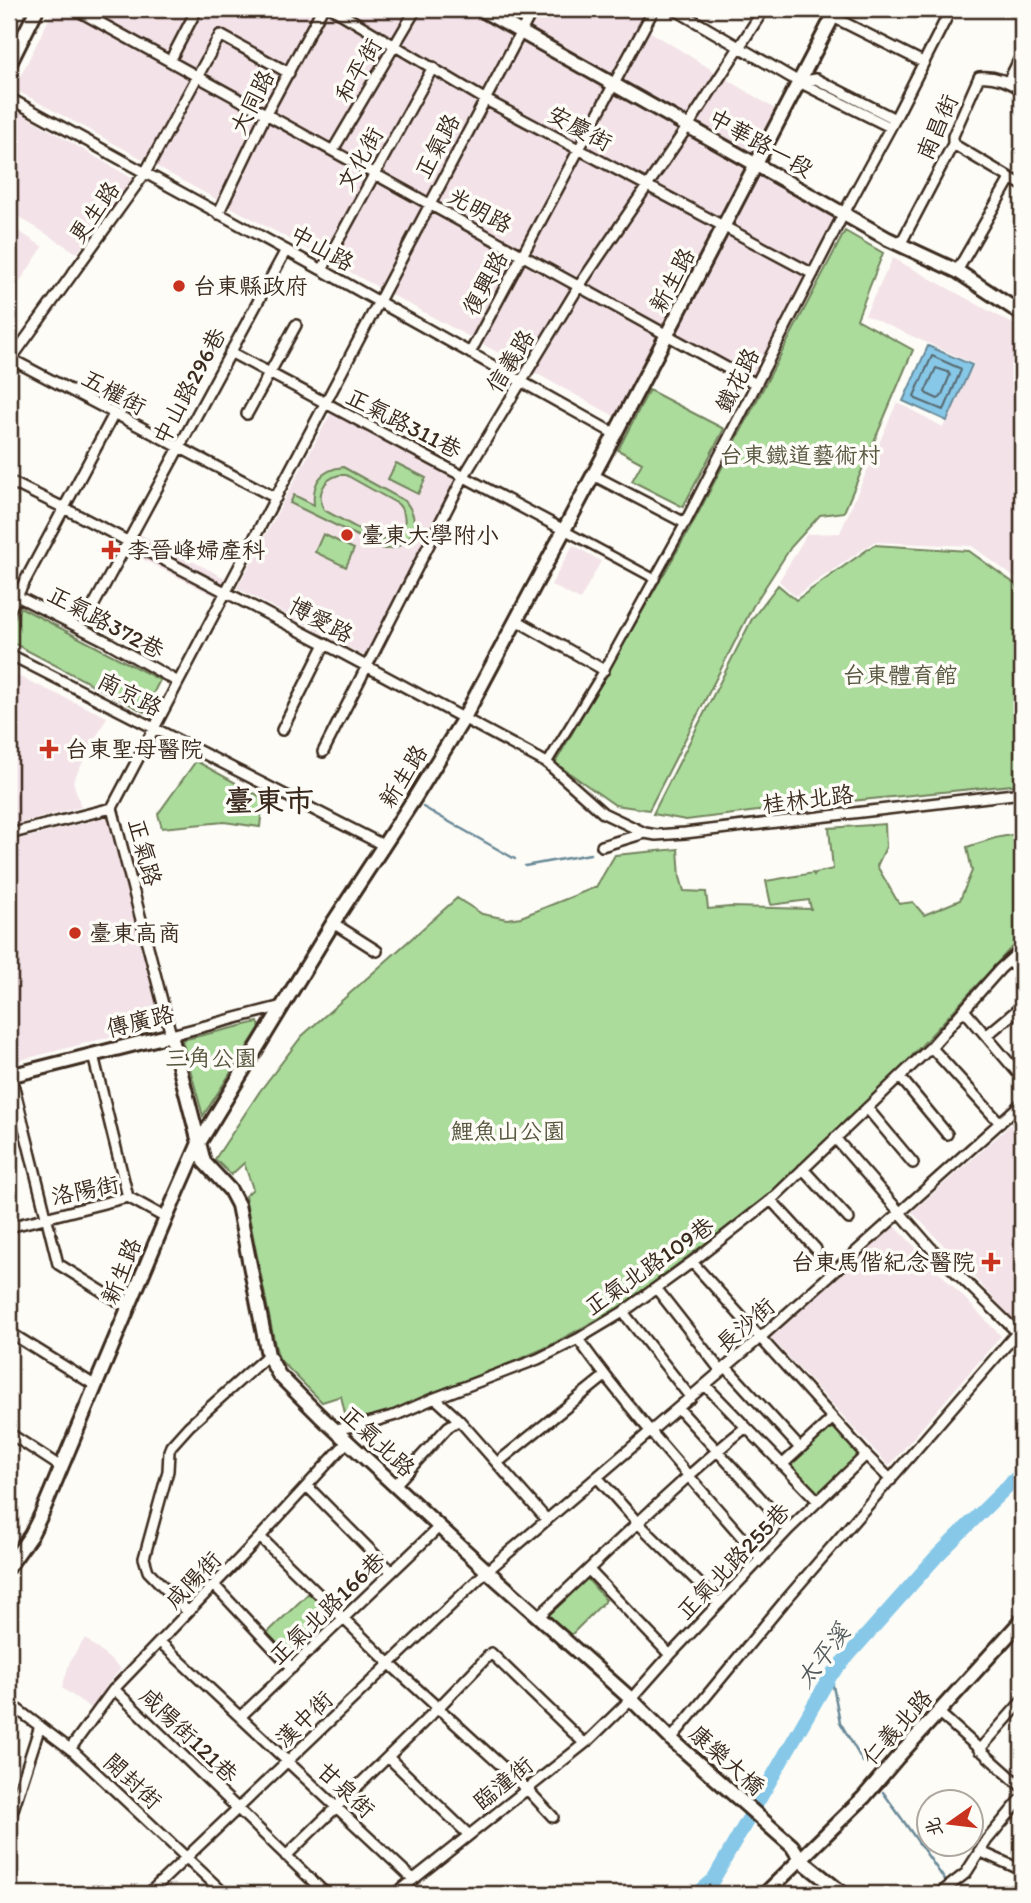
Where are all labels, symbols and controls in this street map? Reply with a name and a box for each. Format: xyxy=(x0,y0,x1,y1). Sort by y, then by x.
street label: 和平街 xyxy=(329,33,387,107)
street label: 大同路 xyxy=(224,65,280,139)
street label: 南昌街 xyxy=(910,90,964,164)
street label: 安慶街 xyxy=(543,99,617,157)
street label: 中華路一段 xyxy=(704,103,818,183)
street label: 正氣路 xyxy=(408,109,466,183)
street label: 文化街 xyxy=(331,122,389,196)
street label: 更生路 xyxy=(63,176,125,248)
street label: 光明路 xyxy=(443,181,517,239)
street label: 中山路 xyxy=(285,219,359,277)
street label: 新生路 xyxy=(643,243,701,317)
street label: 復興路 xyxy=(456,246,514,320)
place label: 台東縣政府 xyxy=(193,272,308,300)
marker: 台東縣政府 xyxy=(171,278,187,294)
street label: 中山路296巷 xyxy=(147,322,232,449)
street label: 信義路 xyxy=(480,324,540,398)
street label: 鐵花路 xyxy=(709,343,765,417)
street label: 五權街 xyxy=(77,363,151,421)
street label: 正氣路311巷 xyxy=(342,382,467,464)
park label: 台東鐵道藝術村 xyxy=(720,441,881,469)
place label: 臺東大學附小 xyxy=(361,521,499,549)
marker: 臺東大學附小 xyxy=(339,527,355,543)
place label: 李晉峰婦產科 xyxy=(127,536,265,564)
marker: 李晉峰婦產科 xyxy=(101,540,121,560)
street label: 正氣路372巷 xyxy=(43,580,170,665)
street label: 博愛路 xyxy=(284,591,358,649)
park label: 台東體育館 xyxy=(843,661,958,689)
street label: 南京路 xyxy=(93,666,167,722)
place label: 台東聖母醫院 xyxy=(65,735,203,763)
marker: 台東聖母醫院 xyxy=(39,739,59,759)
street label: 新生路 xyxy=(373,739,433,813)
street label: 桂林北路 xyxy=(761,779,855,819)
district label: 臺東市 xyxy=(224,782,314,819)
street label: 正氣路 xyxy=(123,815,167,889)
place label: 臺東高商 xyxy=(89,919,181,947)
marker: 臺東高商 xyxy=(67,925,83,941)
street label: 傳廣路 xyxy=(103,999,177,1043)
park label: 三角公園 xyxy=(165,1044,257,1072)
park label: 鯉魚山公園 xyxy=(451,1117,566,1145)
street label: 洛陽街 xyxy=(48,1170,122,1210)
street label: 正氣北路109巷 xyxy=(579,1210,720,1321)
street label: 新生路 xyxy=(95,1234,147,1308)
place label: 台東馬偕紀念醫院 xyxy=(791,1248,975,1276)
marker: 台東馬偕紀念醫院 xyxy=(981,1252,1001,1272)
street label: 長沙街 xyxy=(710,1292,780,1358)
street label: 正氣北路 xyxy=(335,1399,421,1483)
street label: 正氣北路255巷 xyxy=(670,1496,796,1625)
street label: 咸陽街 xyxy=(159,1545,227,1615)
street label: 正氣北路166巷 xyxy=(263,1545,391,1670)
water label: 太平溪 xyxy=(789,1617,857,1693)
street label: 咸陽街121巷 xyxy=(134,1681,245,1789)
street label: 仁義北路 xyxy=(856,1683,938,1771)
street label: 漢中街 xyxy=(269,1685,339,1753)
street label: 康樂大橋 xyxy=(683,1719,771,1801)
street label: 開封街 xyxy=(98,1747,168,1815)
street label: 臨潼街 xyxy=(467,1750,539,1816)
street label: 甘泉街 xyxy=(311,1756,381,1824)
north arrow xyxy=(916,1787,986,1857)
text: 北 xyxy=(921,1815,947,1839)

